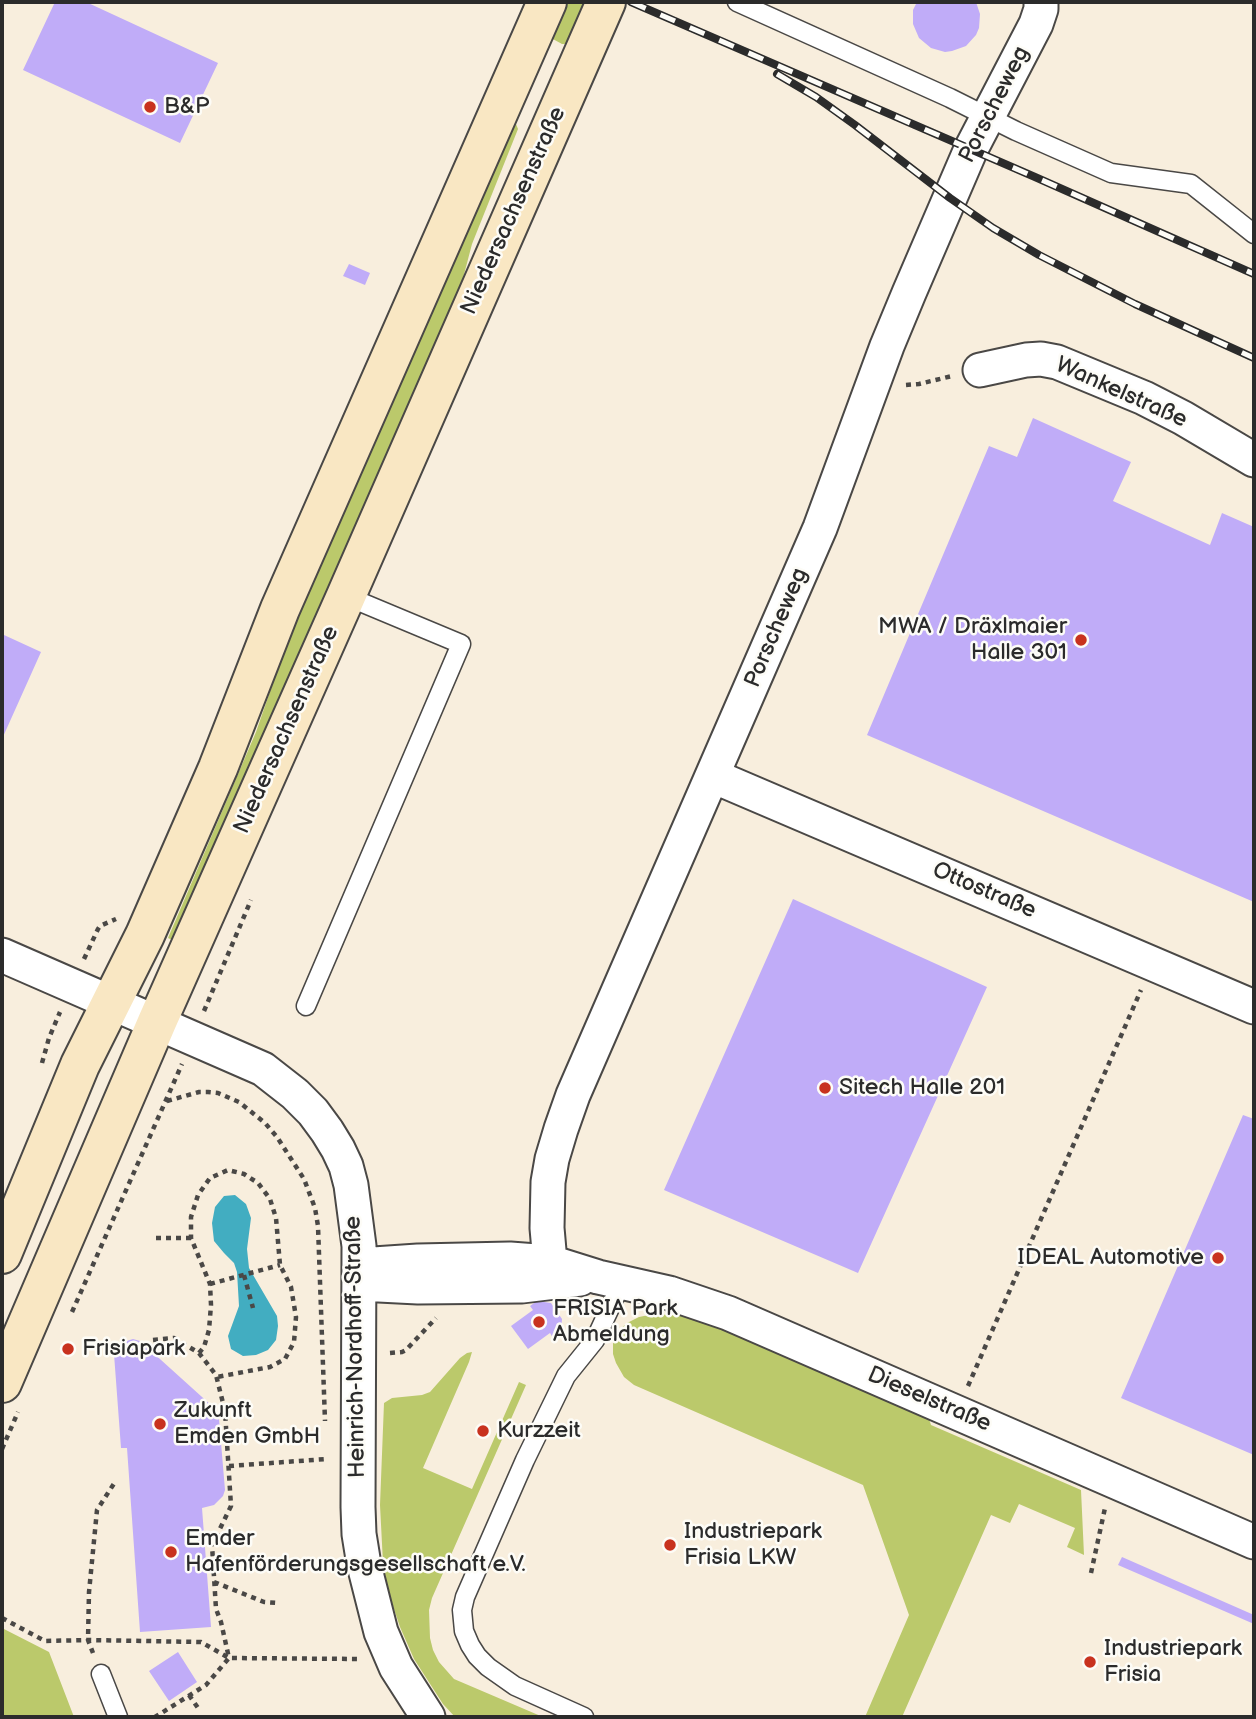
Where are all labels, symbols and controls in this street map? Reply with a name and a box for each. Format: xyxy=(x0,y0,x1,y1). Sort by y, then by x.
street label: Porscheweg xyxy=(954,42,1036,168)
place label: B&P xyxy=(164,93,209,121)
marker: B&P xyxy=(142,99,158,115)
street label: Niedersachsenstraße xyxy=(456,103,572,319)
street label: Wankelstraße xyxy=(1051,352,1191,434)
street label: Porscheweg xyxy=(739,564,815,692)
place label: MWA / Dräxlmaier Halle 301 xyxy=(878,613,1067,667)
street label: Niedersachsenstraße xyxy=(229,622,345,838)
marker: MWA / Dräxlmaier Halle 301 xyxy=(1073,632,1089,648)
street label: Ottostraße xyxy=(928,857,1040,925)
place label: Sitech Halle 201 xyxy=(839,1074,1005,1102)
marker: Sitech Halle 201 xyxy=(817,1080,833,1096)
street label: Heinrich-Nordhoff-Straße xyxy=(340,1216,372,1478)
place label: IDEAL Automotive xyxy=(1018,1244,1204,1272)
marker: IDEAL Automotive xyxy=(1210,1250,1226,1266)
place label: FRISIA Park Abmeldung xyxy=(553,1295,678,1349)
marker: FRISIA Park Abmeldung xyxy=(531,1314,547,1330)
place label: Frisiapark xyxy=(82,1335,185,1363)
marker: Frisiapark xyxy=(60,1341,76,1357)
street label: Dieselstraße xyxy=(863,1362,995,1438)
place label: Zukunft Emden GmbH xyxy=(174,1397,320,1451)
marker: Zukunft Emden GmbH xyxy=(152,1416,168,1432)
place label: Kurzzeit xyxy=(497,1417,581,1445)
marker: Kurzzeit xyxy=(475,1423,491,1439)
place label: Industriepark Frisia LKW xyxy=(684,1518,822,1572)
place label: Emder Hafenförderungsgesellschaft e.V. xyxy=(185,1525,526,1579)
marker: Industriepark Frisia LKW xyxy=(662,1537,678,1553)
marker: Emder Hafenförderungsgesellschaft e.V. xyxy=(163,1544,179,1560)
place label: Industriepark Frisia xyxy=(1104,1635,1242,1689)
marker: Industriepark Frisia xyxy=(1082,1654,1098,1670)

